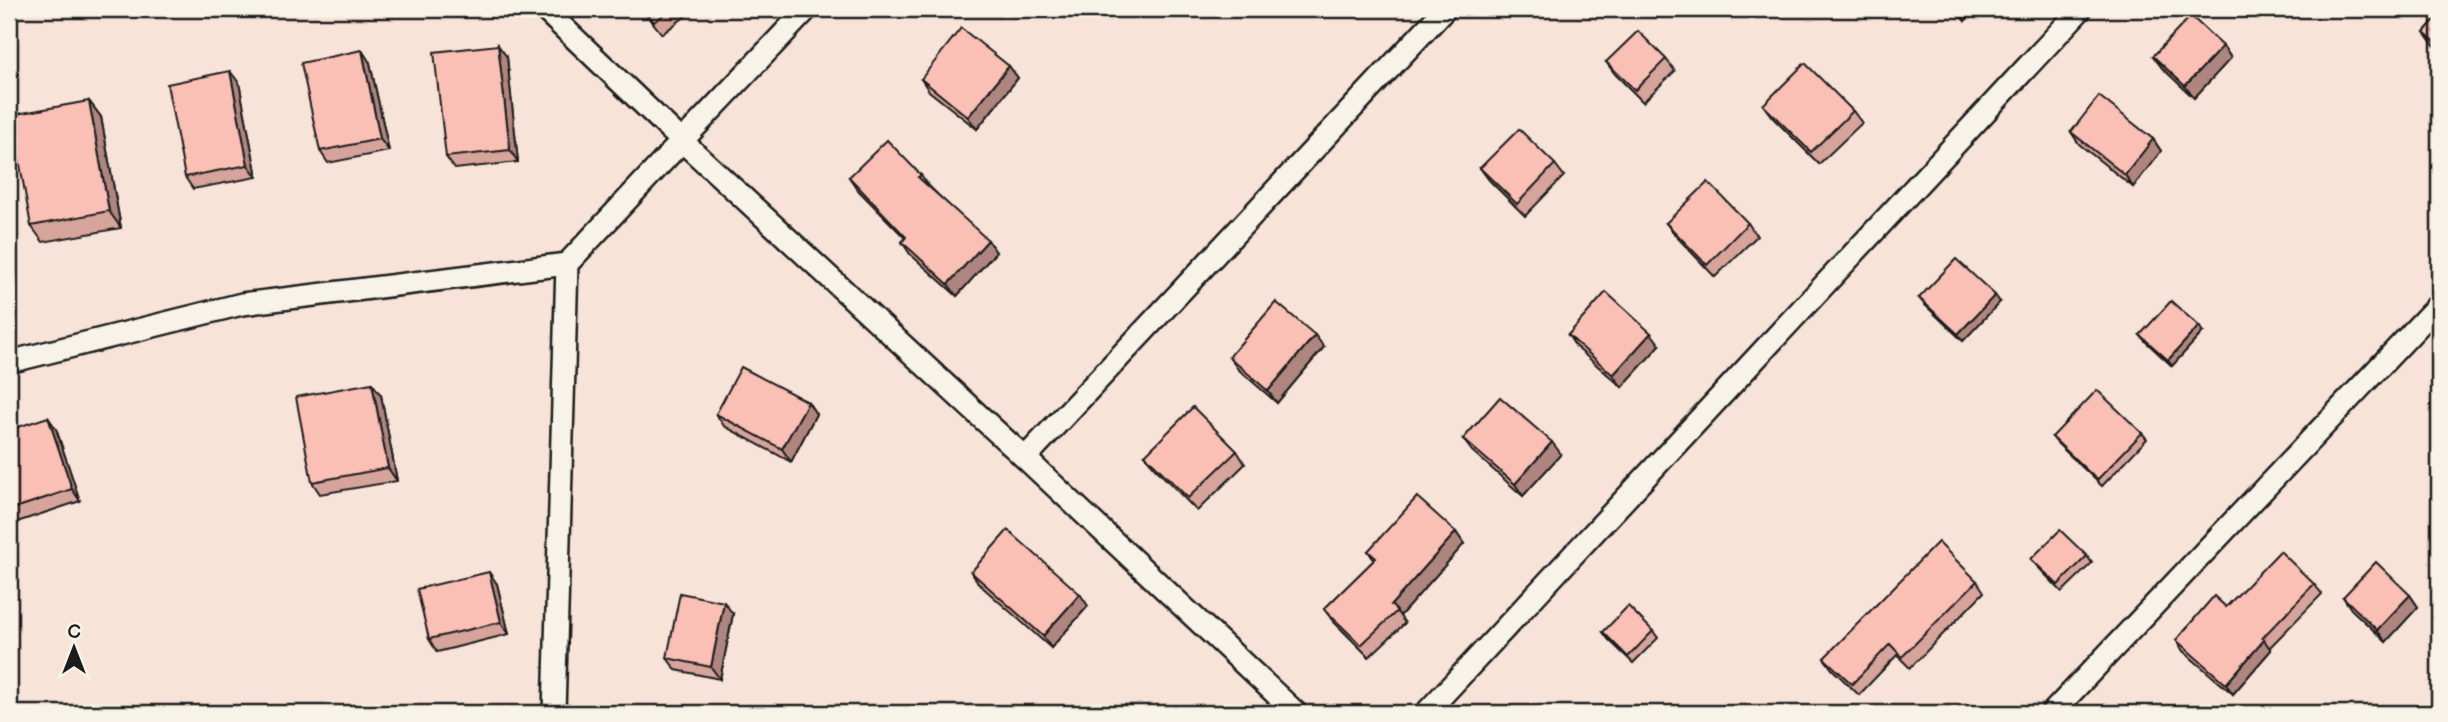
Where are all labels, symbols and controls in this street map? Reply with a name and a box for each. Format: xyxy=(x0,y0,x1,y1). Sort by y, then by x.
north arrow xyxy=(38,614,108,684)
text: С xyxy=(67,621,81,644)

